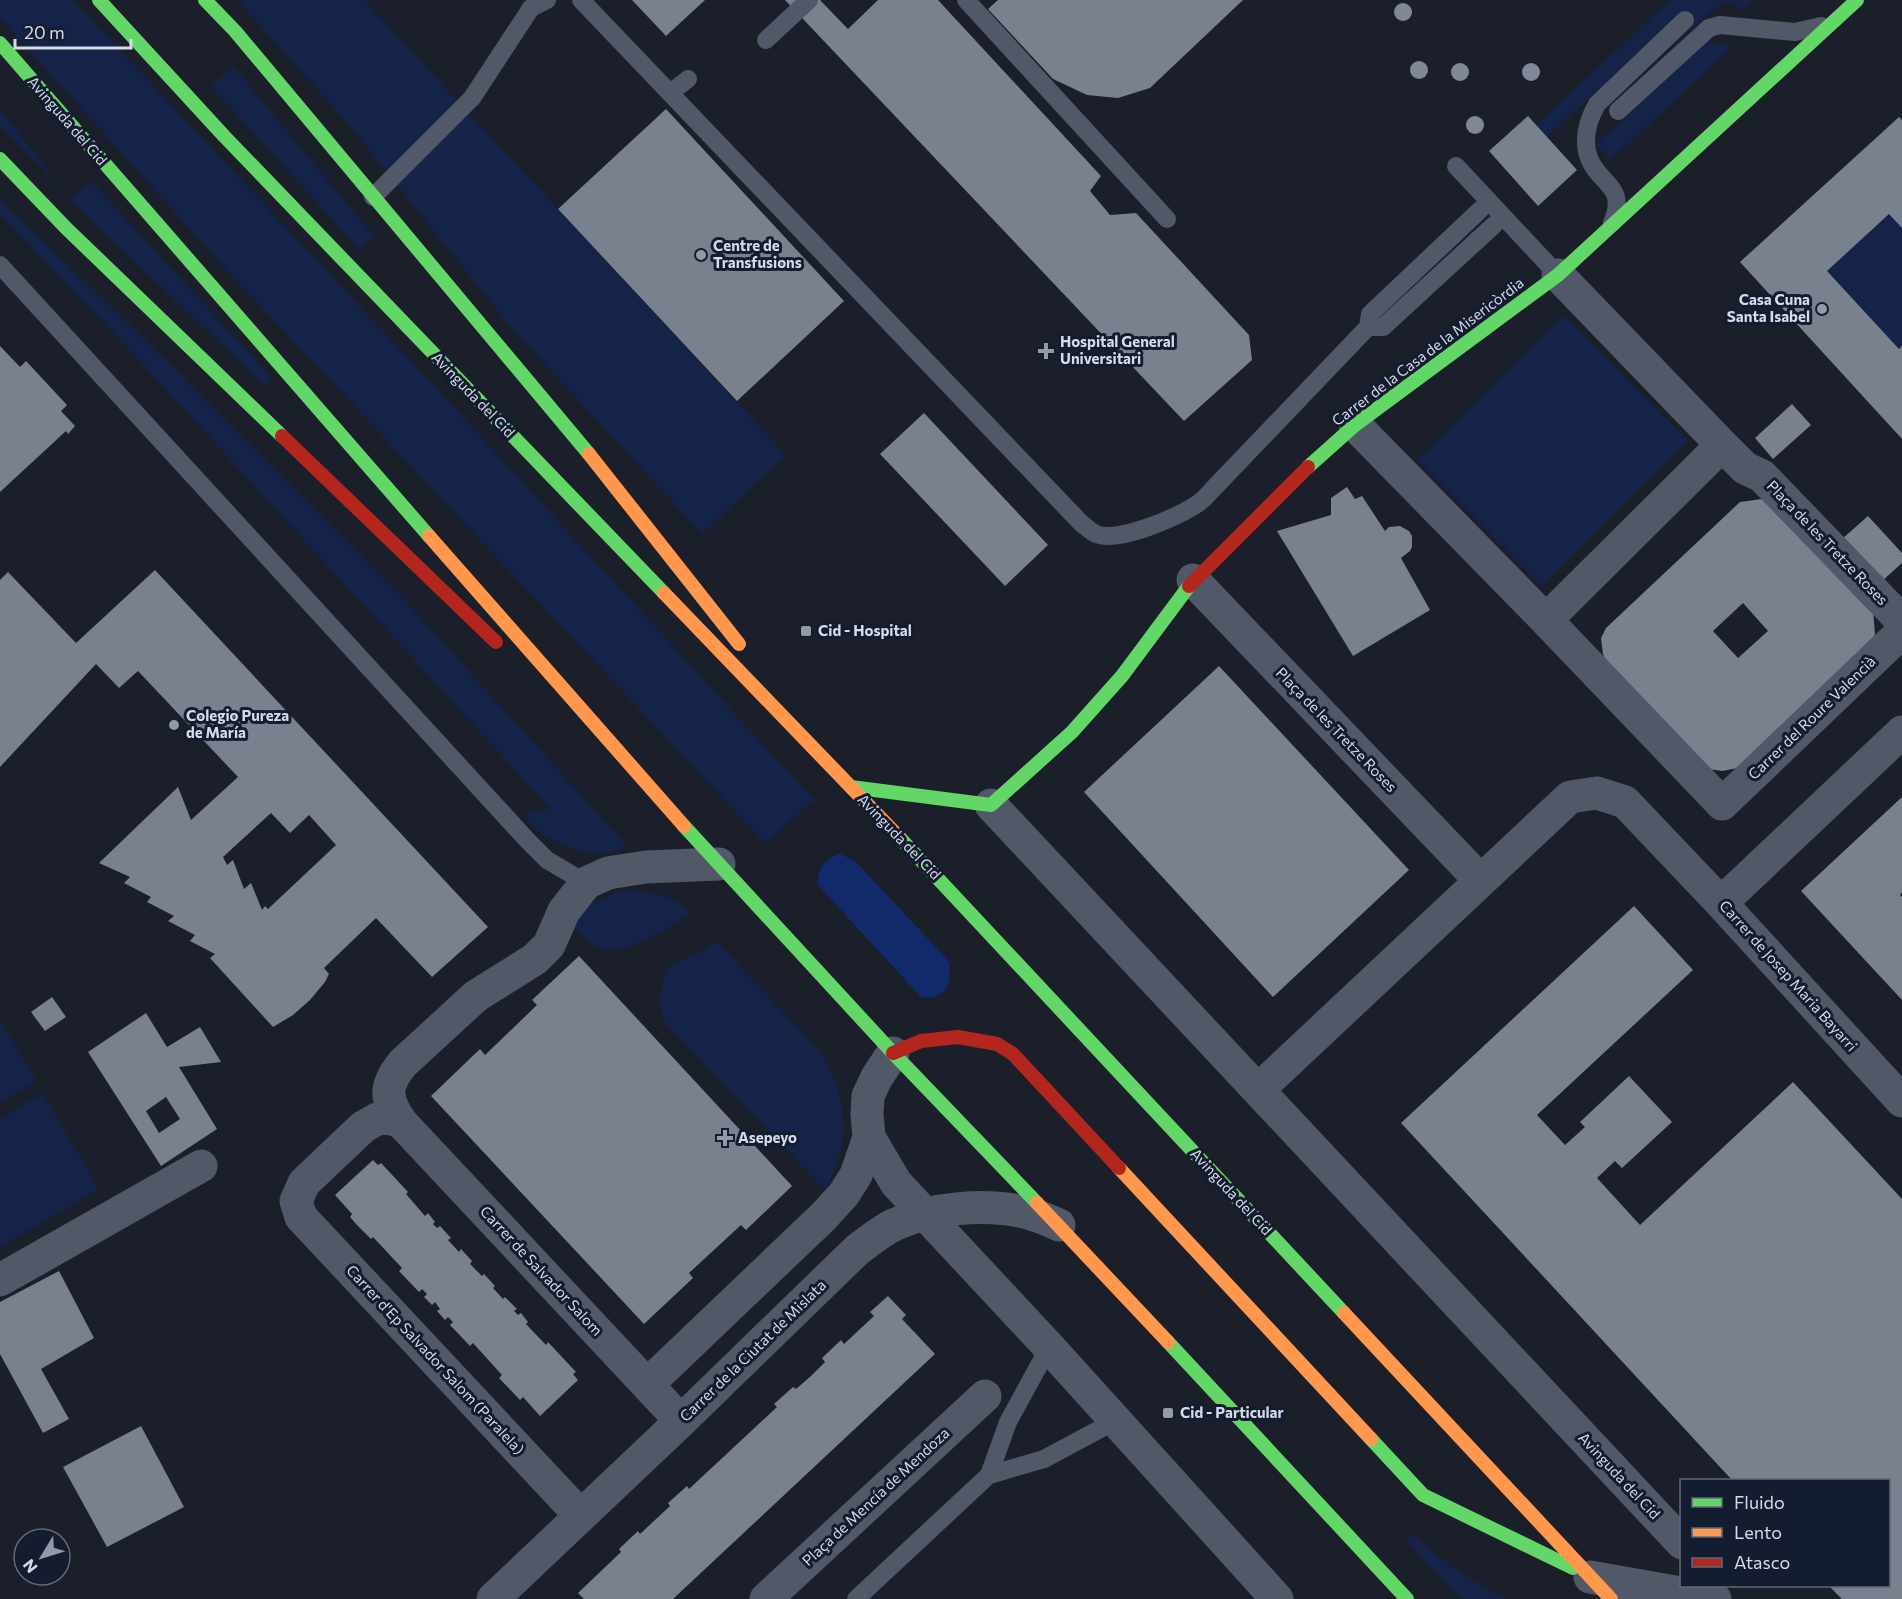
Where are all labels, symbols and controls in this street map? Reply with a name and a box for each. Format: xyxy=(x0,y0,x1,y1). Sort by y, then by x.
scale bar xyxy=(15,12,130,50)
text: 20 m xyxy=(24,21,65,43)
street label: Avinguda del Cid xyxy=(24,72,111,168)
place label: Centre de Transfusions xyxy=(713,236,802,271)
marker: Centre de Transfusions xyxy=(694,248,708,262)
street label: Carrer de la Casa de la Misericòrdia xyxy=(1328,273,1527,429)
place label: Casa Cuna Santa Isabel xyxy=(1727,290,1810,325)
marker: Casa Cuna Santa Isabel xyxy=(1815,302,1829,316)
place label: Hospital General Universitari xyxy=(1060,332,1175,367)
marker: Hospital General Universitari xyxy=(1037,342,1055,360)
street label: Avinguda del Cid xyxy=(428,348,519,441)
street label: Plaça de les Tretze Roses xyxy=(1763,476,1892,608)
place label: Cid - Hospital xyxy=(818,621,912,639)
marker: Cid - Hospital xyxy=(799,624,813,638)
street label: Carrer del Roure Valencià xyxy=(1744,652,1879,783)
street label: Plaça de les Tretze Roses xyxy=(1272,663,1401,795)
place label: Colegio Pureza de María xyxy=(186,706,289,741)
marker: Colegio Pureza de María xyxy=(167,718,181,732)
street label: Avinguda del Cid xyxy=(854,790,945,883)
street label: Carrer de Josep Maria Bayarri xyxy=(1716,896,1861,1055)
place label: Asepeyo xyxy=(738,1128,797,1146)
marker: Asepeyo xyxy=(716,1129,734,1147)
street label: Avinguda del Cid xyxy=(1187,1144,1276,1238)
street label: Carrer de Salvador Salom xyxy=(477,1202,607,1339)
street label: Carrer d'Ep Salvador Salom (Paralela) xyxy=(343,1261,528,1458)
street label: Carrer de la Ciutat de Mislata xyxy=(675,1276,829,1425)
place label: Cid - Particular xyxy=(1180,1403,1284,1421)
marker: Cid - Particular xyxy=(1161,1406,1175,1420)
street label: Plaça de Mencía de Mendoza xyxy=(798,1423,953,1569)
street label: Avinguda del Cid xyxy=(1575,1428,1664,1522)
legend xyxy=(1680,1479,1890,1587)
text: Fluido xyxy=(1734,1491,1785,1513)
text: Lento xyxy=(1734,1521,1782,1543)
north arrow xyxy=(12,1527,72,1587)
text: Atasco xyxy=(1734,1551,1790,1573)
text: N xyxy=(19,1556,41,1577)

